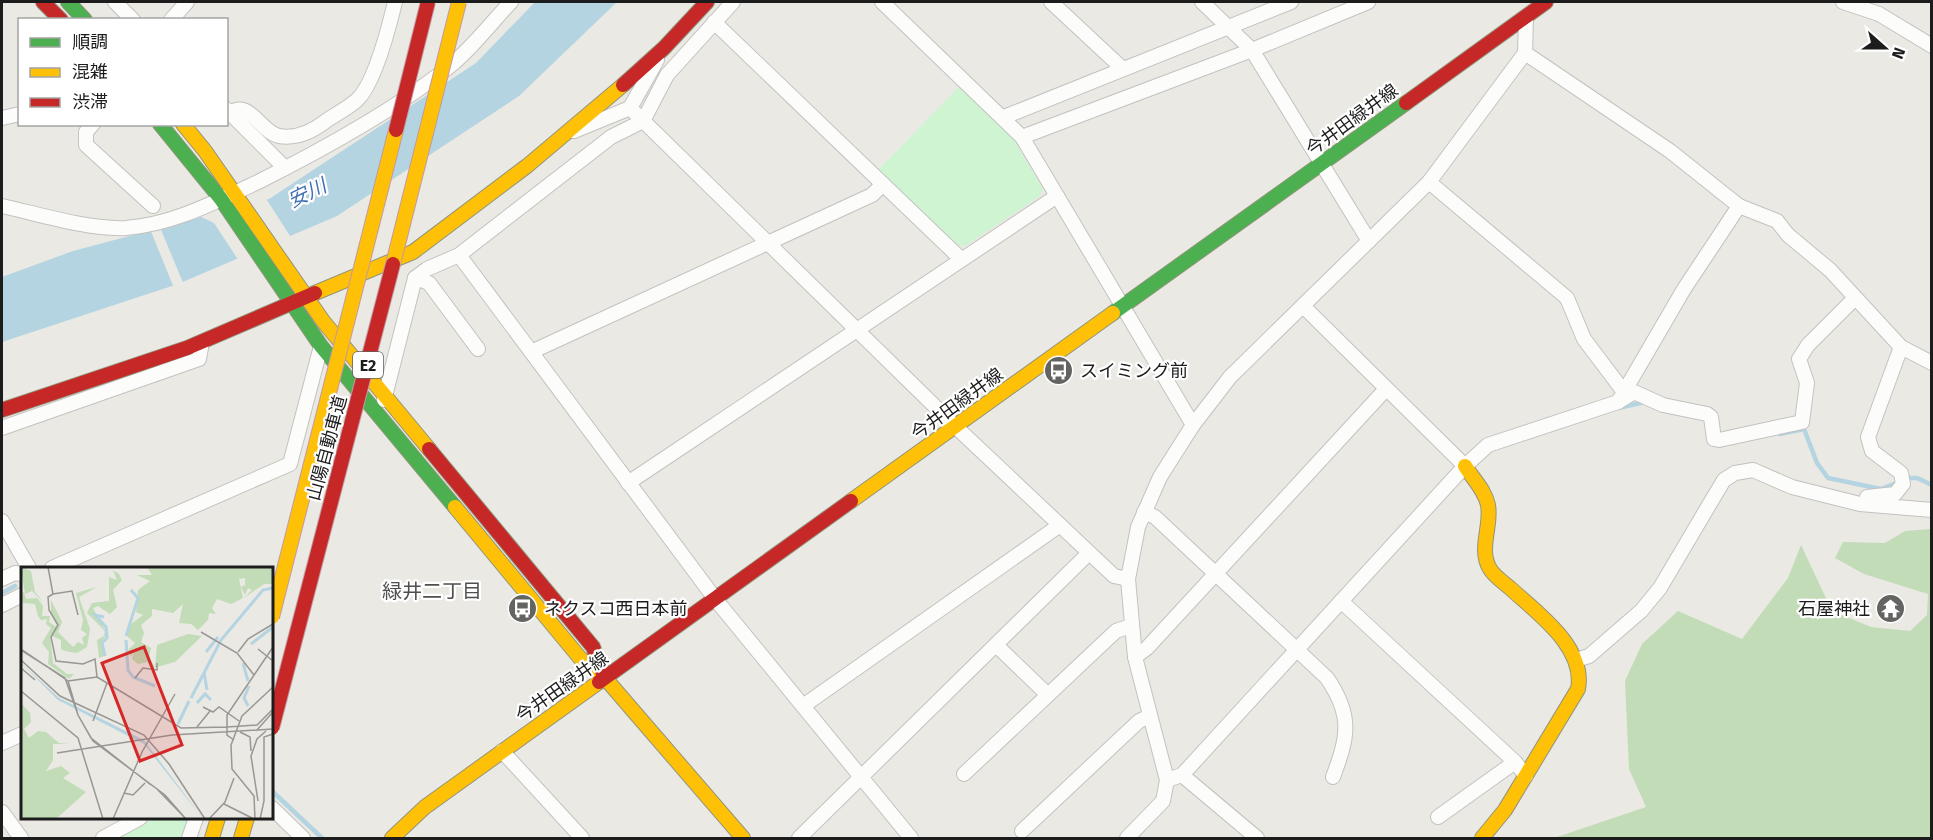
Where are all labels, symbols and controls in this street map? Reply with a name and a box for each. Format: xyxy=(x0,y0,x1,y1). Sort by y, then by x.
legend xyxy=(18,18,228,126)
north arrow xyxy=(1855,18,1915,78)
text: 順調 xyxy=(72,31,108,53)
text: N xyxy=(1888,45,1909,62)
text: 混雑 xyxy=(72,61,108,83)
street label: 今井田緑井線 xyxy=(1302,79,1402,161)
text: 渋滞 xyxy=(72,91,108,113)
water label: 安川 xyxy=(284,173,332,213)
road number: E2 xyxy=(353,352,383,378)
bus stop icon: スイミング前 xyxy=(1043,355,1075,387)
place label: スイミング前 xyxy=(1080,360,1188,382)
street label: 今井田緑井線 xyxy=(907,363,1007,445)
street label: 山陽自動車道 xyxy=(302,393,352,503)
inset map xyxy=(21,567,273,819)
district label: 緑井二丁目 xyxy=(382,579,482,603)
bus stop icon: ネクスコ西日本前 xyxy=(507,593,539,625)
temple icon: 石屋神社 xyxy=(1875,593,1907,625)
place label: ネクスコ西日本前 xyxy=(544,598,687,620)
place label: 石屋神社 xyxy=(1798,598,1870,620)
street label: 今井田緑井線 xyxy=(511,647,613,727)

